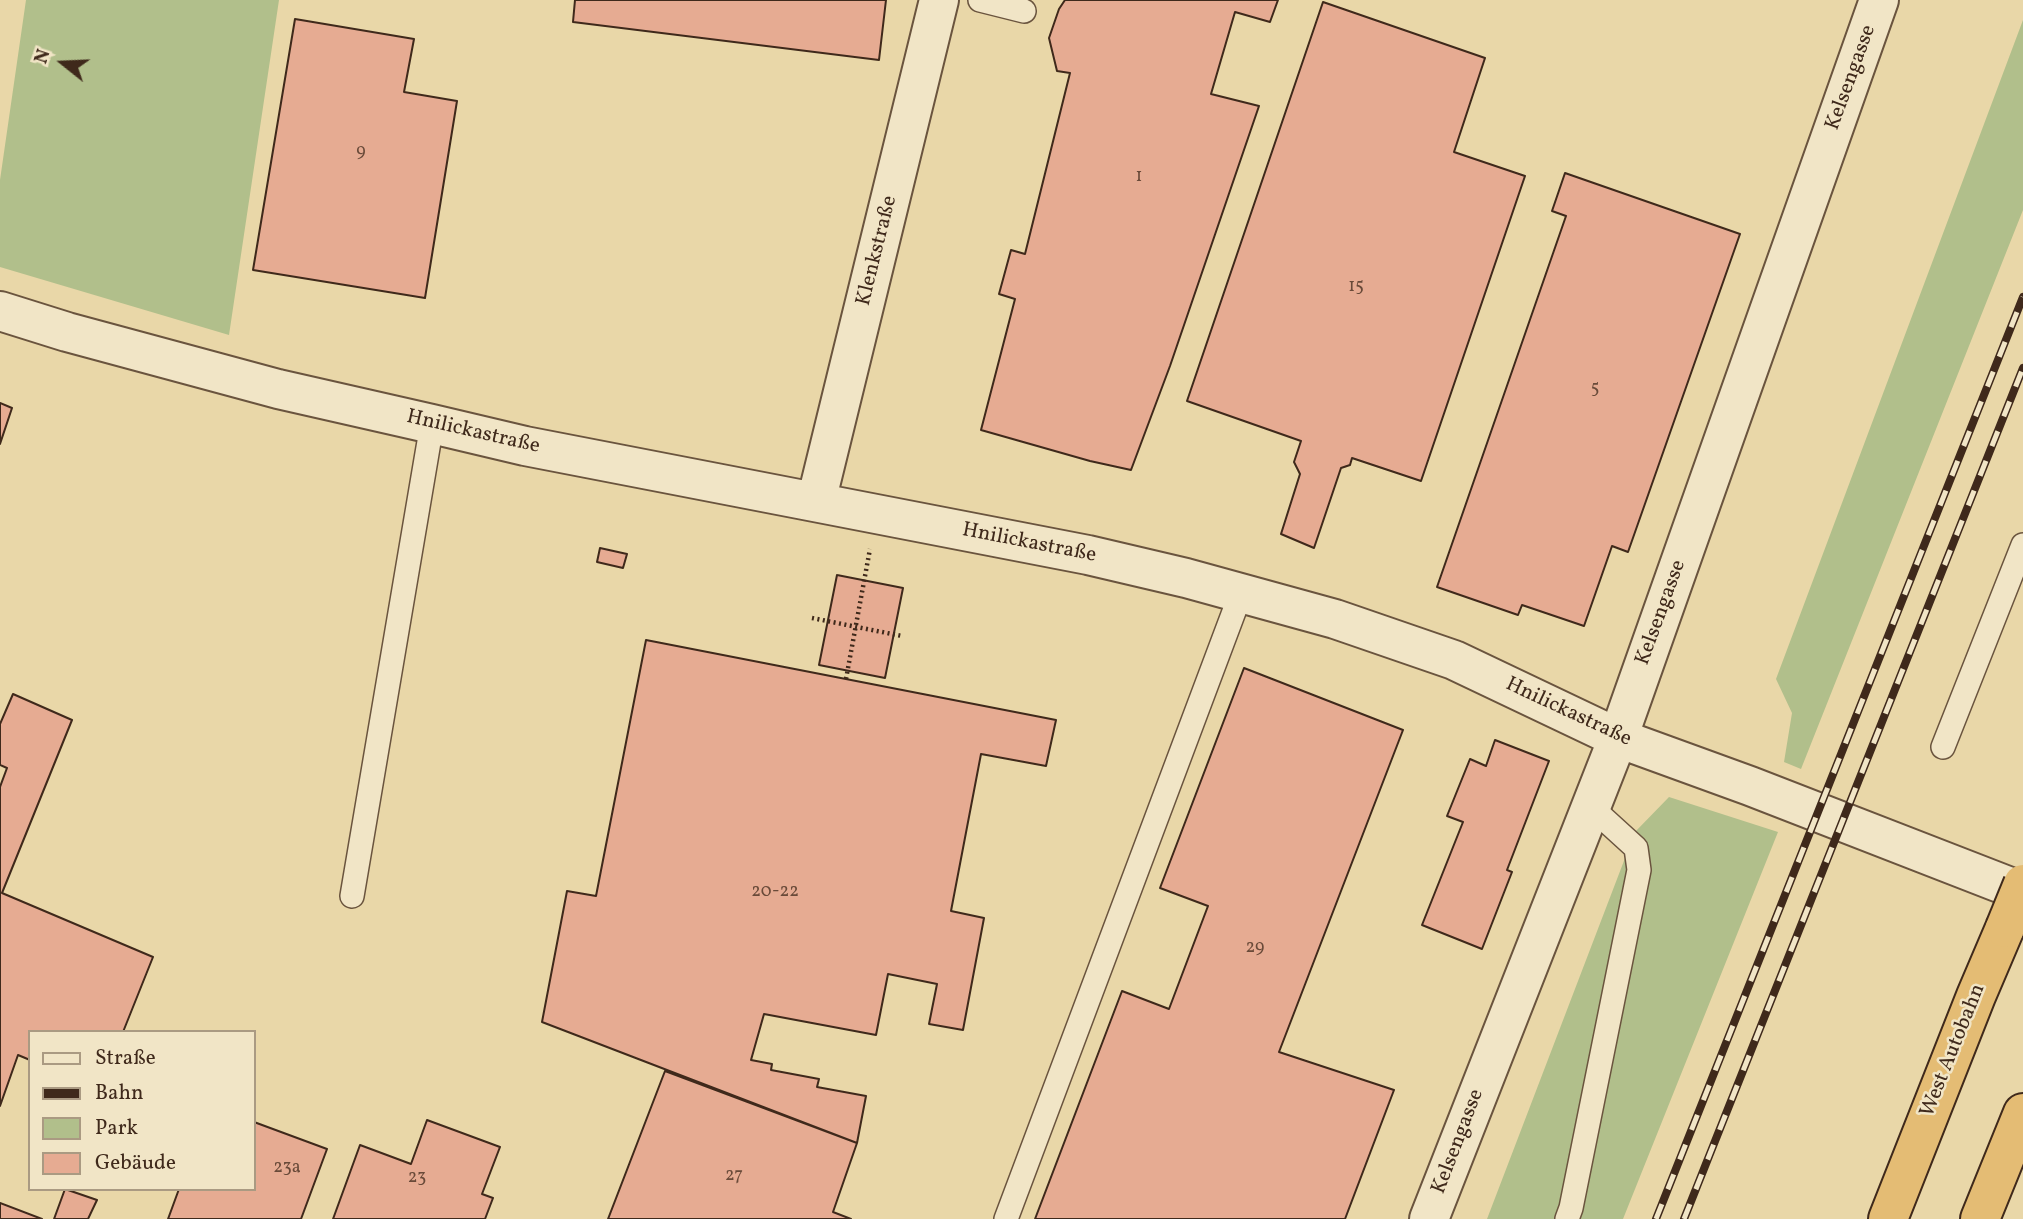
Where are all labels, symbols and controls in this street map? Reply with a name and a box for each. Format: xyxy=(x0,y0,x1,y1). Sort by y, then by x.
street label: Kelsengasse xyxy=(1821,22,1883,134)
north arrow xyxy=(28,28,98,98)
text: N xyxy=(29,46,58,67)
house number: 9 xyxy=(356,142,366,164)
house number: 1 xyxy=(1136,167,1142,189)
street label: Klenkstraße xyxy=(852,193,904,309)
house number: 15 xyxy=(1348,277,1364,299)
house number: 5 xyxy=(1591,379,1599,401)
street label: Hnilickastraße xyxy=(404,405,542,461)
street label: Hnilickastraße xyxy=(960,519,1098,569)
street label: Kelsengasse xyxy=(1631,557,1693,669)
street label: Hnilickastraße xyxy=(1501,673,1635,753)
house number: 20-22 xyxy=(751,882,799,904)
house number: 29 xyxy=(1246,938,1264,960)
street label: West Autobahn xyxy=(1916,981,1992,1121)
legend xyxy=(28,1030,256,1191)
text: Straße xyxy=(95,1044,156,1073)
text: Bahn xyxy=(95,1079,144,1108)
street label: Kelsengasse xyxy=(1427,1086,1491,1198)
text: Park xyxy=(95,1114,138,1143)
text: Gebäude xyxy=(95,1149,176,1178)
house number: 23a xyxy=(273,1158,301,1180)
house number: 27 xyxy=(725,1166,743,1188)
house number: 23 xyxy=(408,1168,426,1190)

